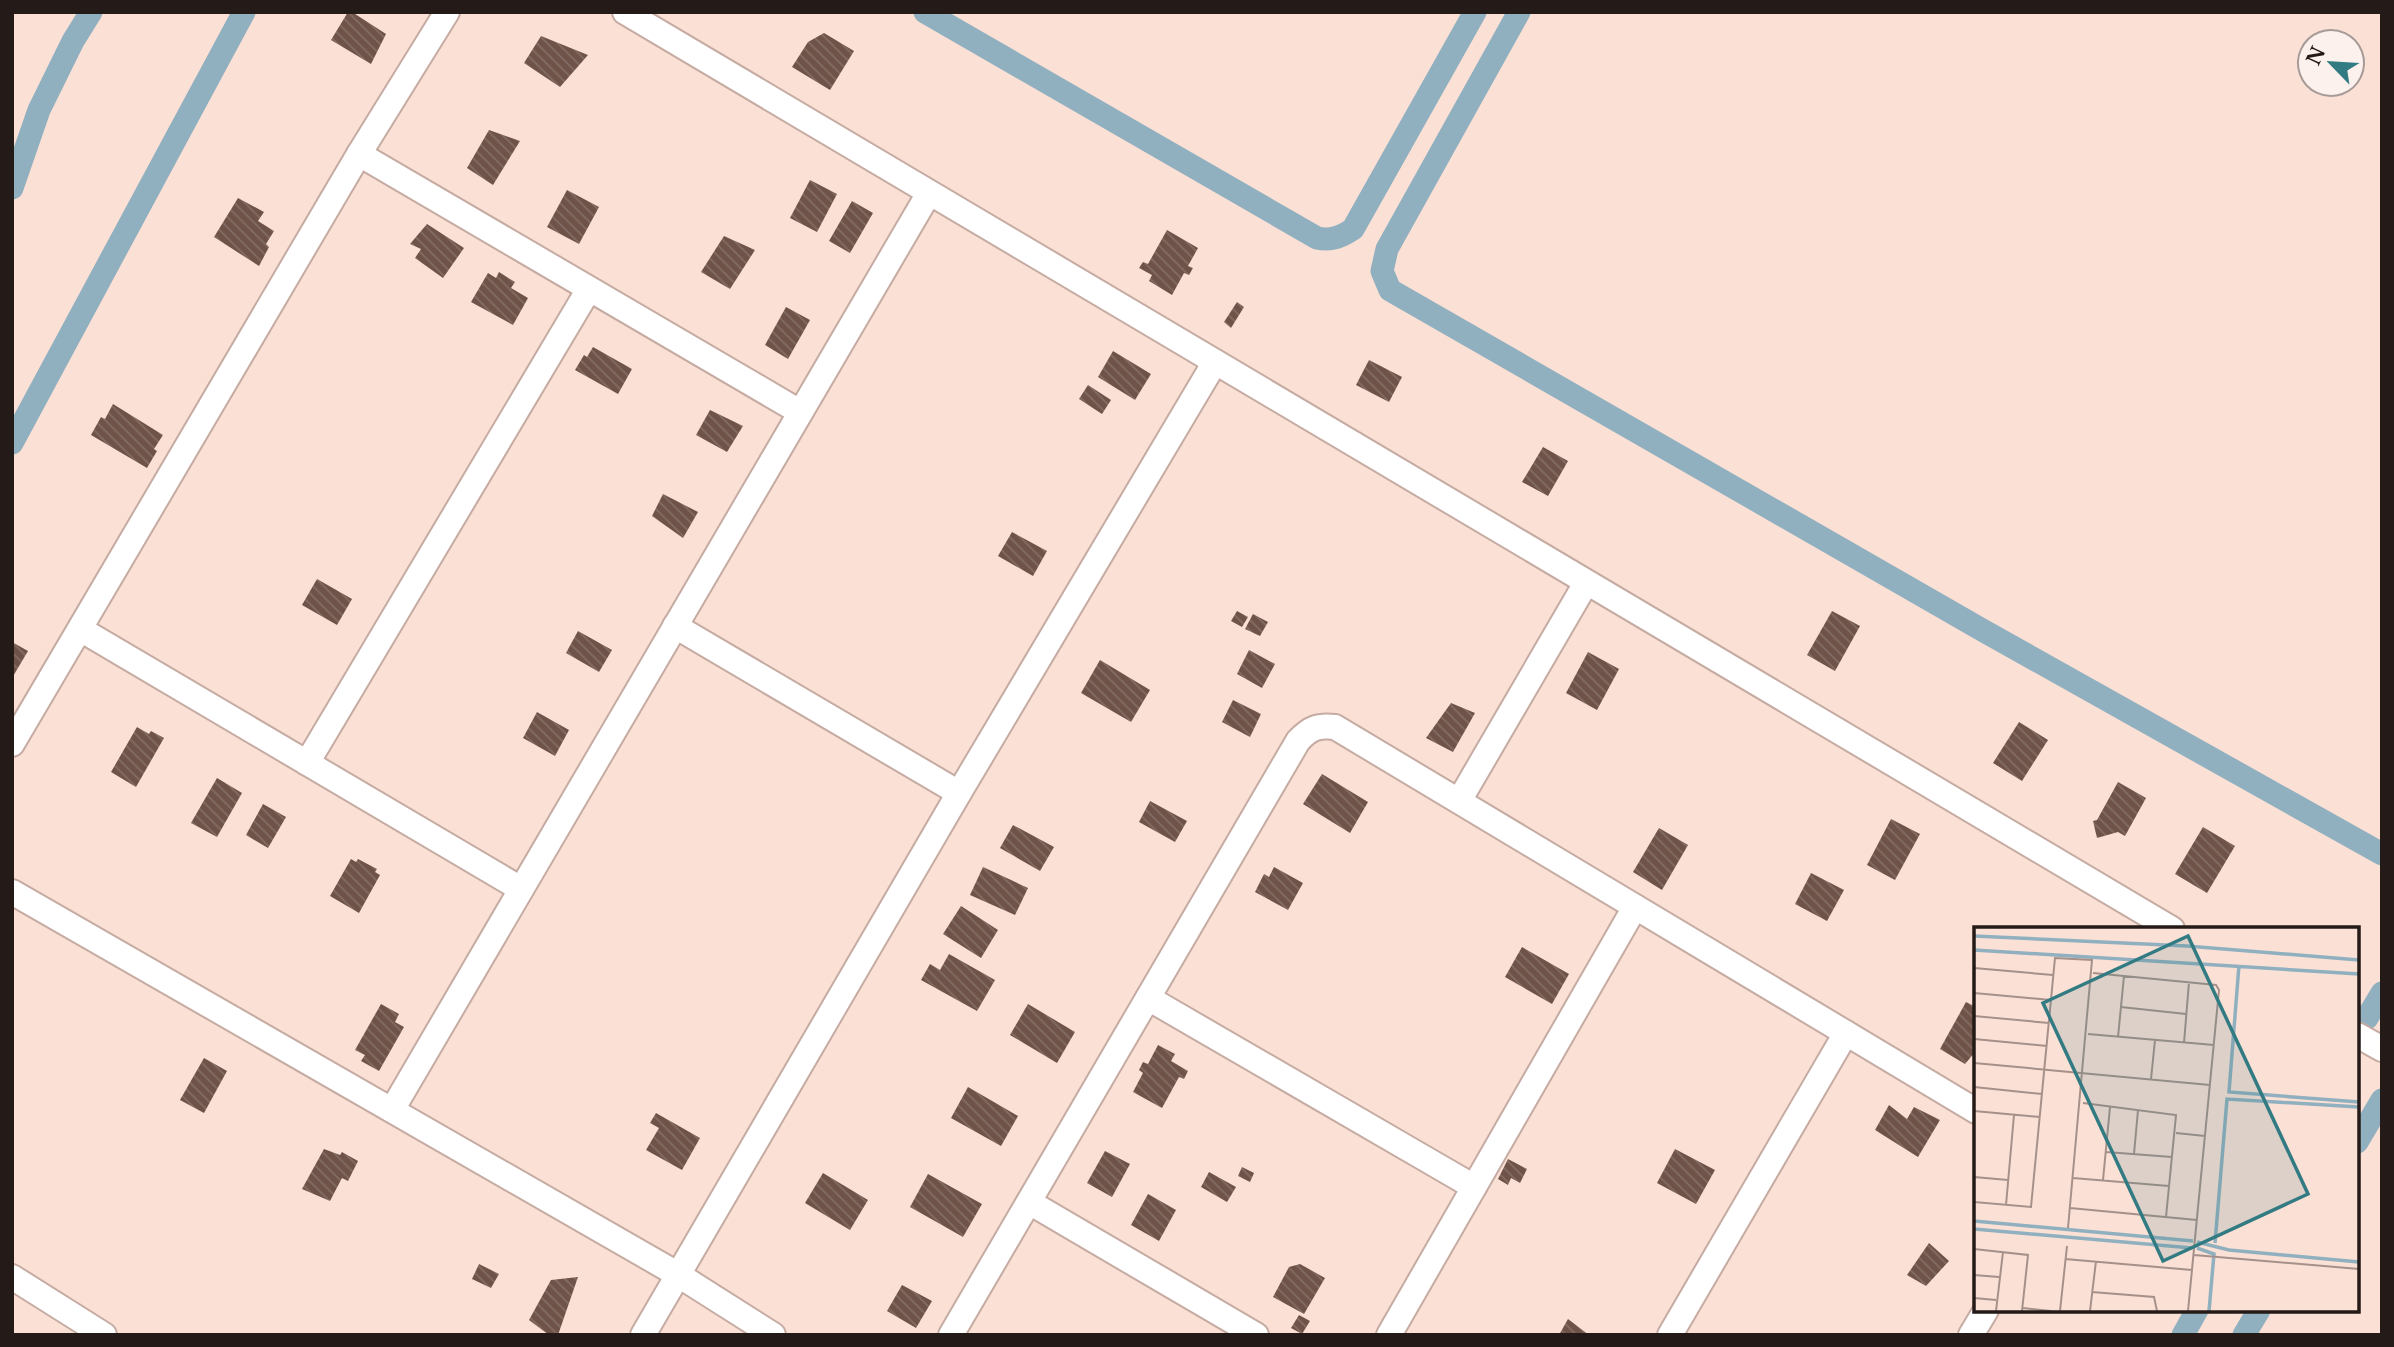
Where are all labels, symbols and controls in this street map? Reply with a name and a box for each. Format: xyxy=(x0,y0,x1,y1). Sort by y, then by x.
north arrow xyxy=(2296,28,2366,98)
text: N xyxy=(2302,43,2330,69)
inset map xyxy=(1974,927,2359,1312)

